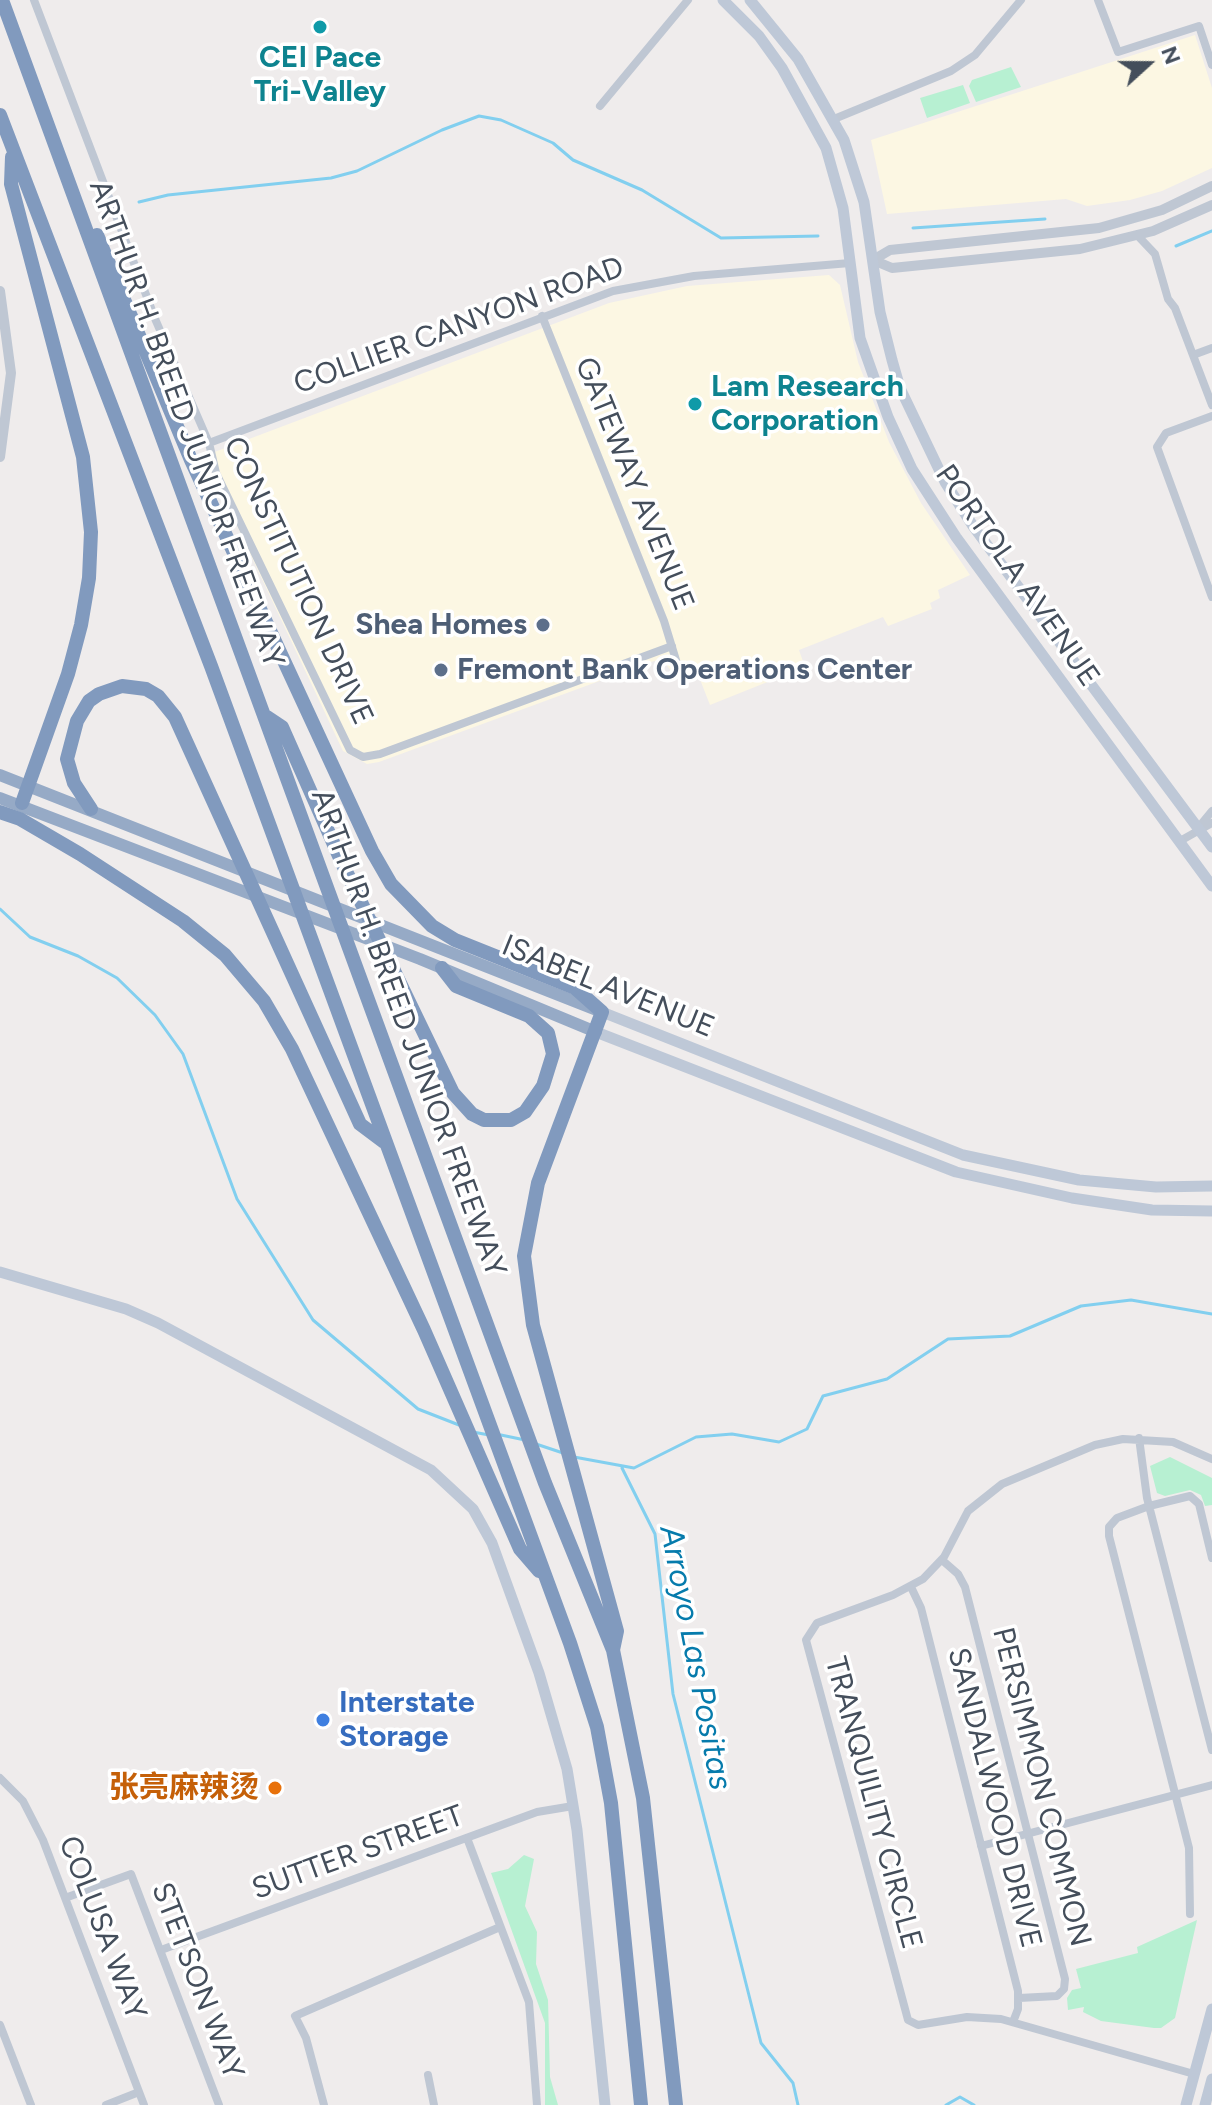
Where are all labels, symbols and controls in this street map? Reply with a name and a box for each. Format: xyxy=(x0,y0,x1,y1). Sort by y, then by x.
marker: CEI Pace Tri-Valley xyxy=(311,18,329,36)
north arrow xyxy=(1108,24,1188,104)
place label: CEI Pace Tri-Valley xyxy=(254,40,386,110)
text: N xyxy=(1155,42,1187,68)
street label: ARTHUR H. BREED JUNIOR FREEWAY xyxy=(81,175,291,673)
street label: COLLIER CANYON ROAD xyxy=(289,250,629,402)
street label: GATEWAY AVENUE xyxy=(567,352,701,616)
place label: Lam Research Corporation xyxy=(711,369,904,440)
marker: Lam Research Corporation xyxy=(686,395,704,413)
street label: CONSTITUTION DRIVE xyxy=(215,431,381,731)
street label: PORTOLA AVENUE xyxy=(927,458,1107,694)
place label: Shea Homes xyxy=(355,607,527,643)
marker: Shea Homes xyxy=(534,616,552,634)
place label: Fremont Bank Operations Center xyxy=(457,652,912,688)
marker: Fremont Bank Operations Center xyxy=(432,661,450,679)
street label: ARTHUR H. BREED JUNIOR FREEWAY xyxy=(303,784,513,1282)
street label: ISABEL AVENUE xyxy=(497,928,719,1046)
water label: Arroyo Las Positas xyxy=(651,1523,739,1793)
street label: PERSIMMON COMMON xyxy=(984,1624,1098,1950)
street label: SANDALWOOD DRIVE xyxy=(939,1644,1049,1952)
street label: TRANQUILITY CIRCLE xyxy=(817,1653,929,1953)
place label: Interstate Storage xyxy=(339,1685,475,1756)
marker: Interstate Storage xyxy=(314,1711,332,1729)
place label: 张亮麻辣烫 xyxy=(109,1770,259,1806)
marker: 张亮麻辣烫 xyxy=(266,1779,284,1797)
street label: SUTTER STREET xyxy=(247,1798,469,1908)
street label: COLUSA WAY xyxy=(50,1831,154,2025)
street label: STETSON WAY xyxy=(143,1878,251,2084)

